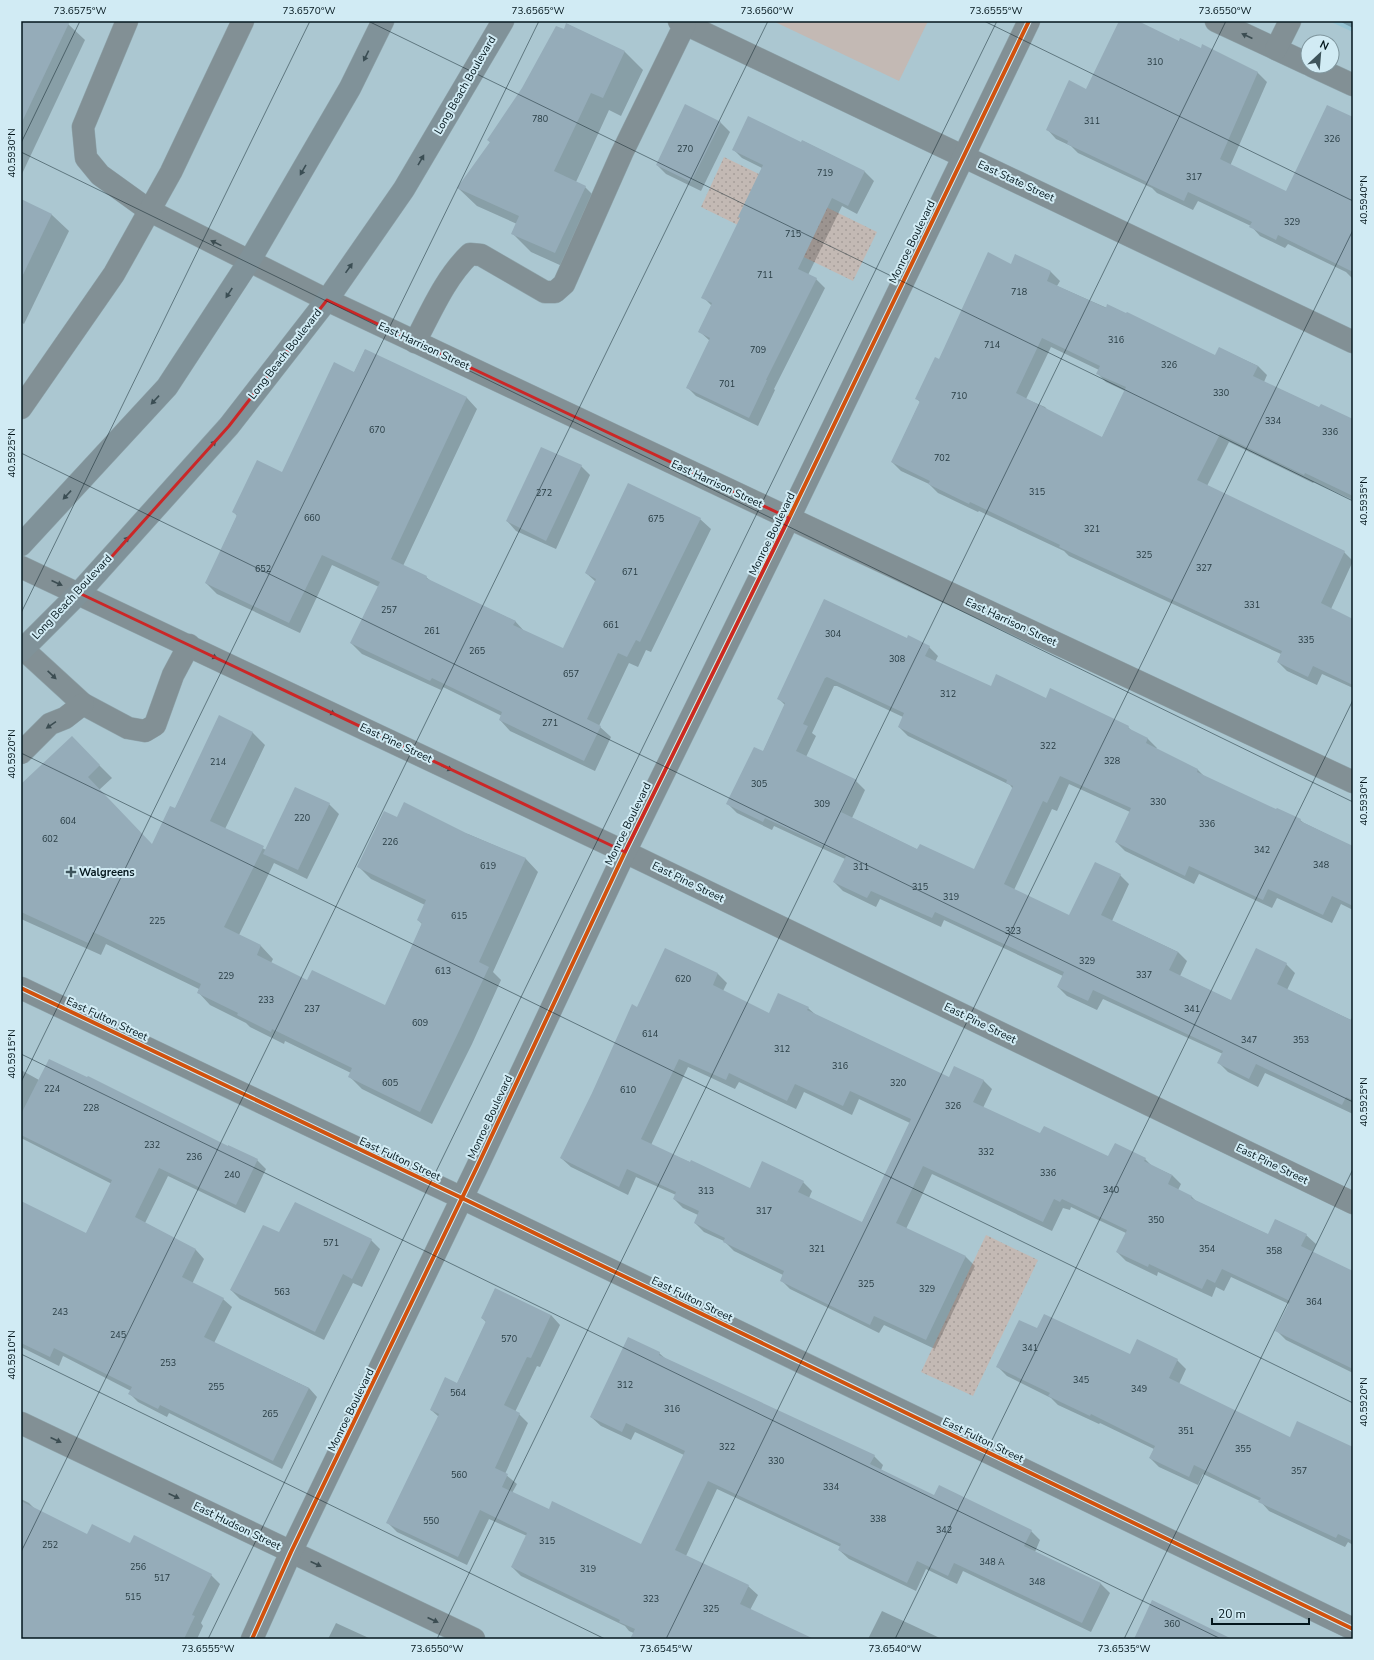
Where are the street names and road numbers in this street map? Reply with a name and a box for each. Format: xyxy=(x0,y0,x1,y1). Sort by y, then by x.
street label: Long Beach Boulevard xyxy=(431,33,499,137)
street label: East State Street xyxy=(975,157,1057,205)
street label: Monroe Boulevard xyxy=(885,198,939,286)
street label: Long Beach Boulevard xyxy=(245,306,325,402)
street label: East Harrison Street xyxy=(376,318,472,374)
street label: East Harrison Street xyxy=(669,456,765,512)
street label: Monroe Boulevard xyxy=(745,490,799,578)
street label: Long Beach Boulevard xyxy=(29,551,115,643)
street label: East Harrison Street xyxy=(963,594,1059,650)
street label: East Pine Street xyxy=(357,720,435,766)
street label: Monroe Boulevard xyxy=(601,780,655,868)
street label: East Pine Street xyxy=(649,858,727,906)
street label: East Fulton Street xyxy=(64,994,150,1045)
street label: East Pine Street xyxy=(941,999,1019,1047)
street label: Monroe Boulevard xyxy=(464,1073,516,1161)
street label: East Fulton Street xyxy=(357,1134,443,1185)
street label: East Pine Street xyxy=(1233,1140,1311,1188)
street label: East Fulton Street xyxy=(649,1273,735,1325)
street label: Monroe Boulevard xyxy=(324,1366,378,1454)
street label: East Fulton Street xyxy=(940,1414,1026,1466)
street label: East Hudson Street xyxy=(191,1498,283,1554)

